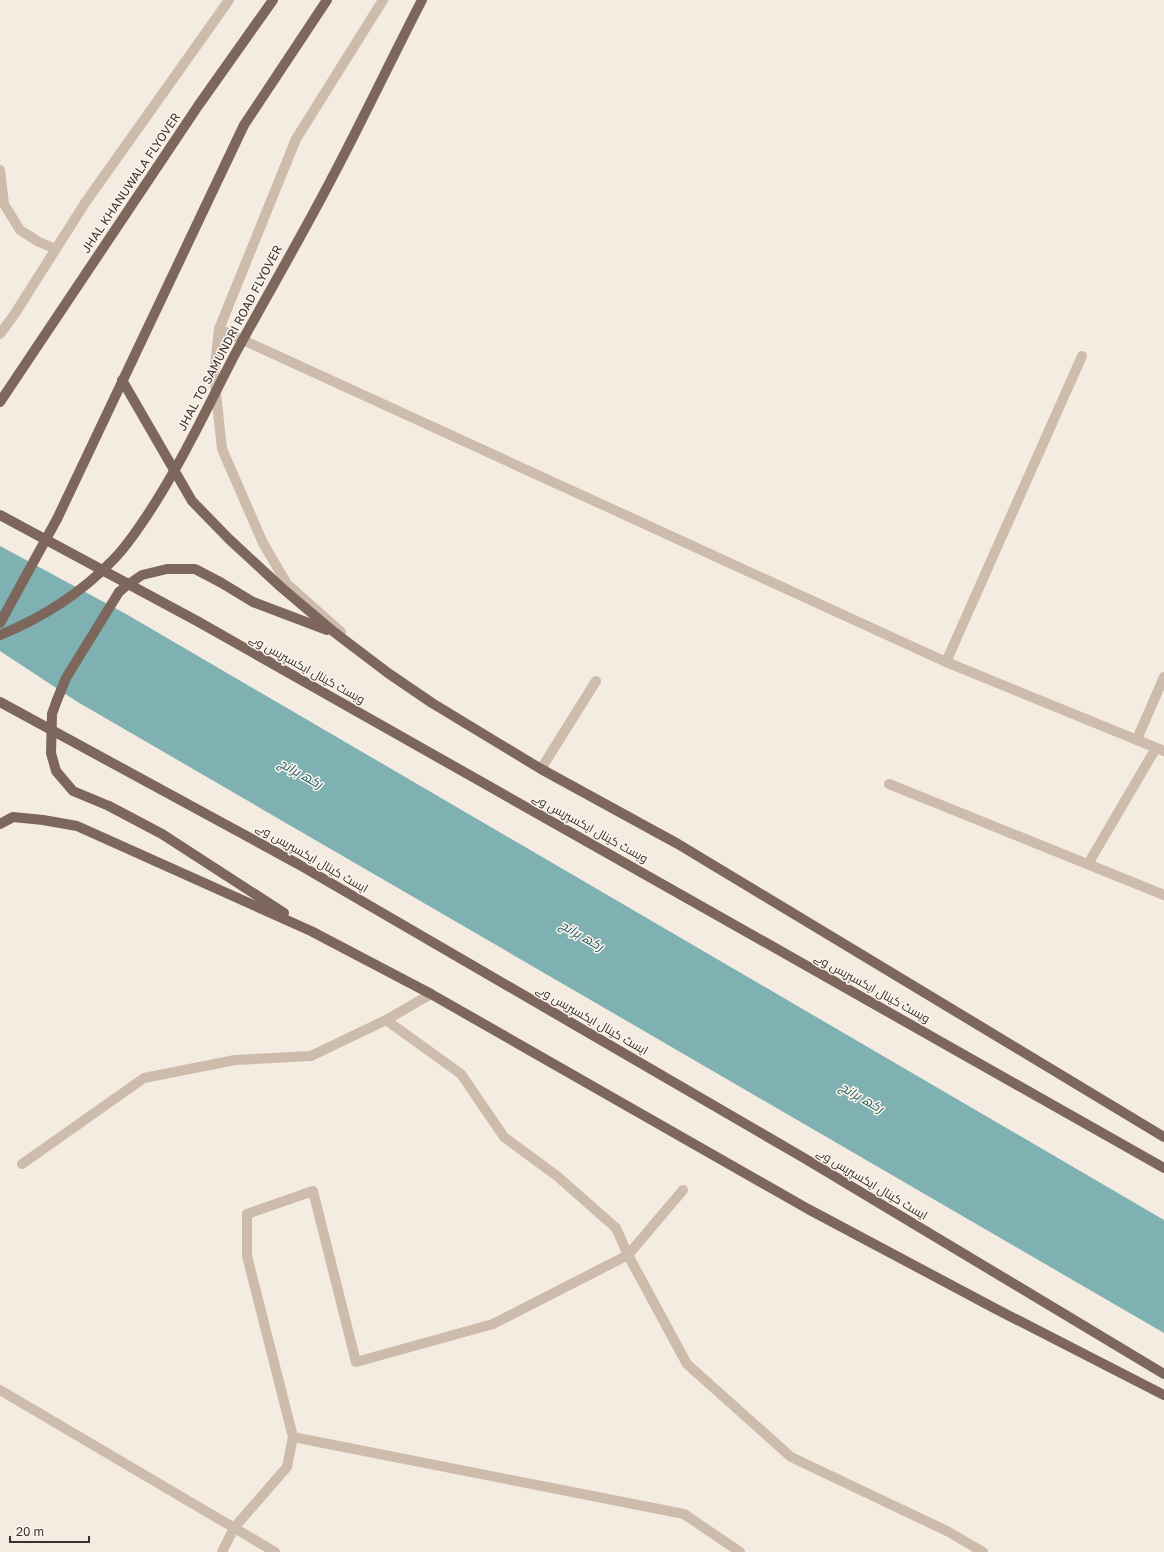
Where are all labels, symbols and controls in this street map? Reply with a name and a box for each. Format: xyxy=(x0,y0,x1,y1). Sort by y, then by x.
street label: JHAL KHANUWALA FLYOVER xyxy=(78,110,183,256)
street label: JHAL TO SAMUNDRI ROAD FLYOVER xyxy=(174,242,285,433)
street label: ویسٹ کینال ایکسپریس وے xyxy=(246,630,368,708)
water label: رکھ برانچ xyxy=(274,754,327,794)
street label: ویسٹ کینال ایکسپریس وے xyxy=(529,789,651,867)
street label: ایسٹ کینال ایکسپریس وے xyxy=(253,819,371,898)
water label: رکھ برانچ xyxy=(555,916,608,956)
street label: ویسٹ کینال ایکسپریس وے xyxy=(811,949,933,1027)
street label: ایسٹ کینال ایکسپریس وے xyxy=(533,981,651,1060)
water label: رکھ برانچ xyxy=(835,1078,888,1118)
street label: ایسٹ کینال ایکسپریس وے xyxy=(813,1144,930,1224)
scale bar xyxy=(10,1518,89,1544)
text: 20 m xyxy=(16,1524,44,1539)

